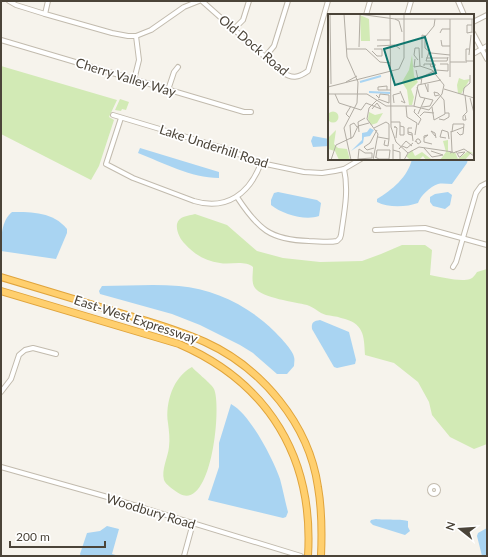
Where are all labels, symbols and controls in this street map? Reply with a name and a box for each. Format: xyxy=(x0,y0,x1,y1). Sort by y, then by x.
street label: Old Dock Road xyxy=(216,11,292,79)
inset map xyxy=(328,14,474,160)
street label: Cherry Valley Way xyxy=(74,54,178,100)
street label: Lake Underhill Road xyxy=(157,121,271,171)
street label: East-West Expressway xyxy=(72,291,200,347)
street label: Woodbury Road xyxy=(104,490,198,532)
north arrow xyxy=(440,509,480,549)
text: N xyxy=(443,520,457,532)
scale bar xyxy=(10,523,105,549)
text: 200 m xyxy=(16,529,50,544)

